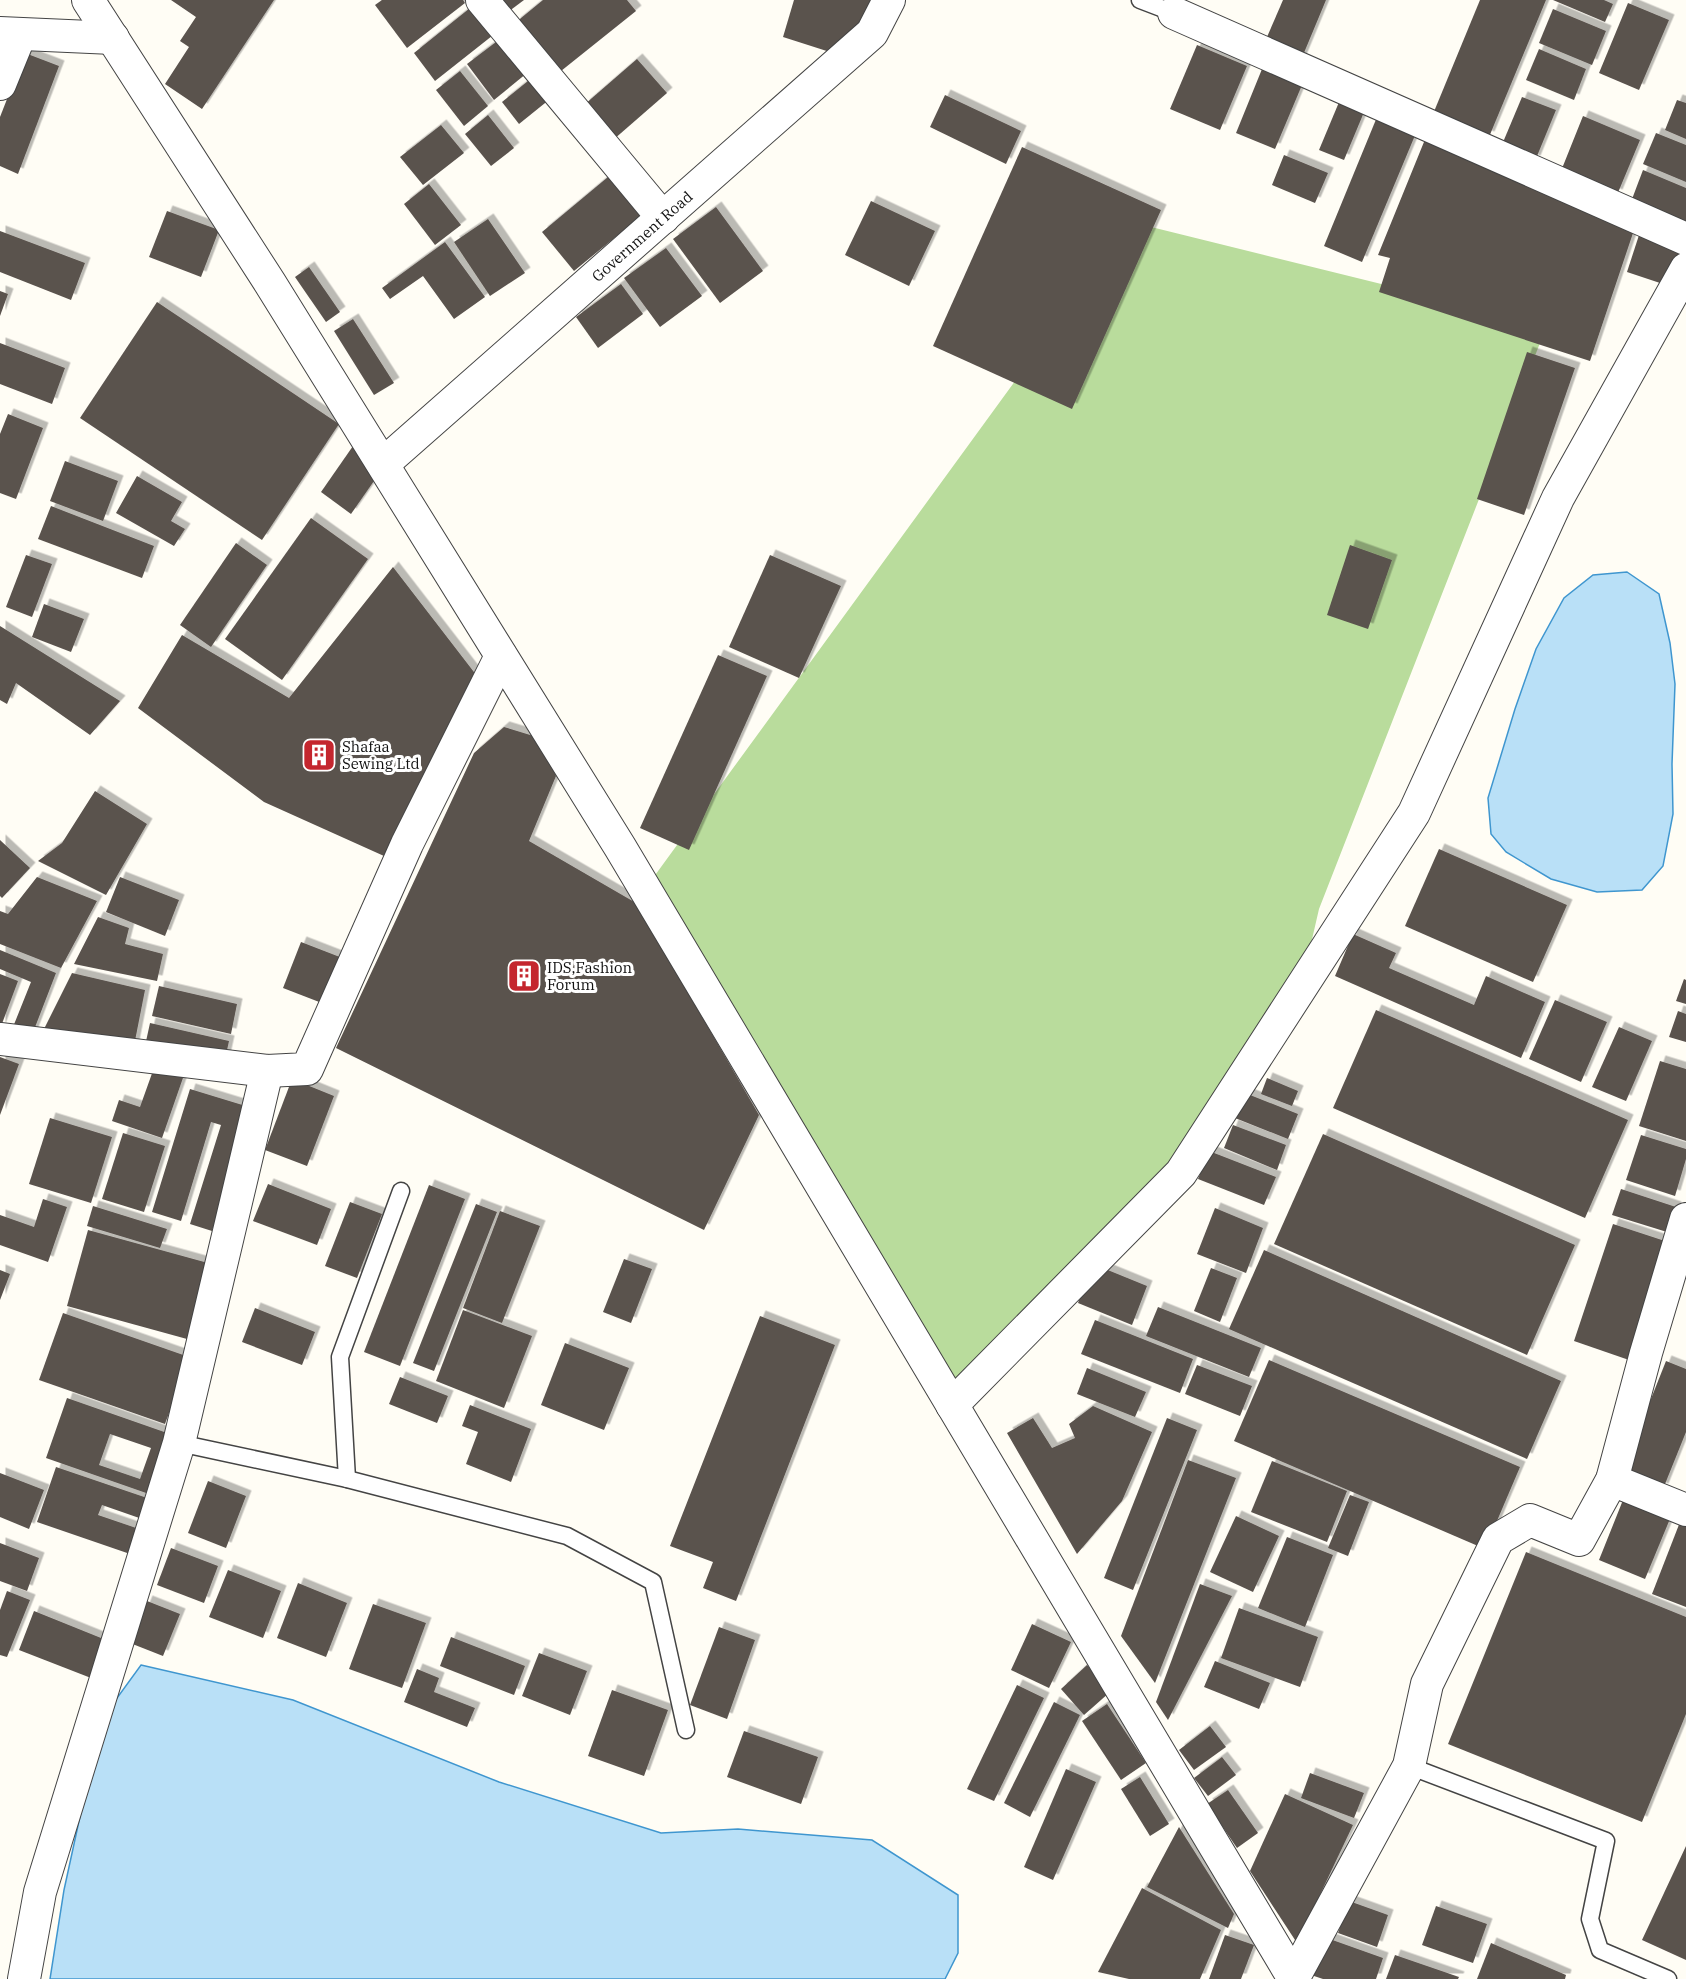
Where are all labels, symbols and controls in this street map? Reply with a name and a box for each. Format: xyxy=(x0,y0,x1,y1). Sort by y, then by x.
street label: Government Road xyxy=(588,186,696,285)
building icon: Shafaa Sewing Ltd xyxy=(301,737,337,773)
place label: Shafaa Sewing Ltd xyxy=(342,737,420,773)
building icon: IDS,Fashion Forum xyxy=(506,958,542,994)
place label: IDS,Fashion Forum xyxy=(547,958,632,994)

